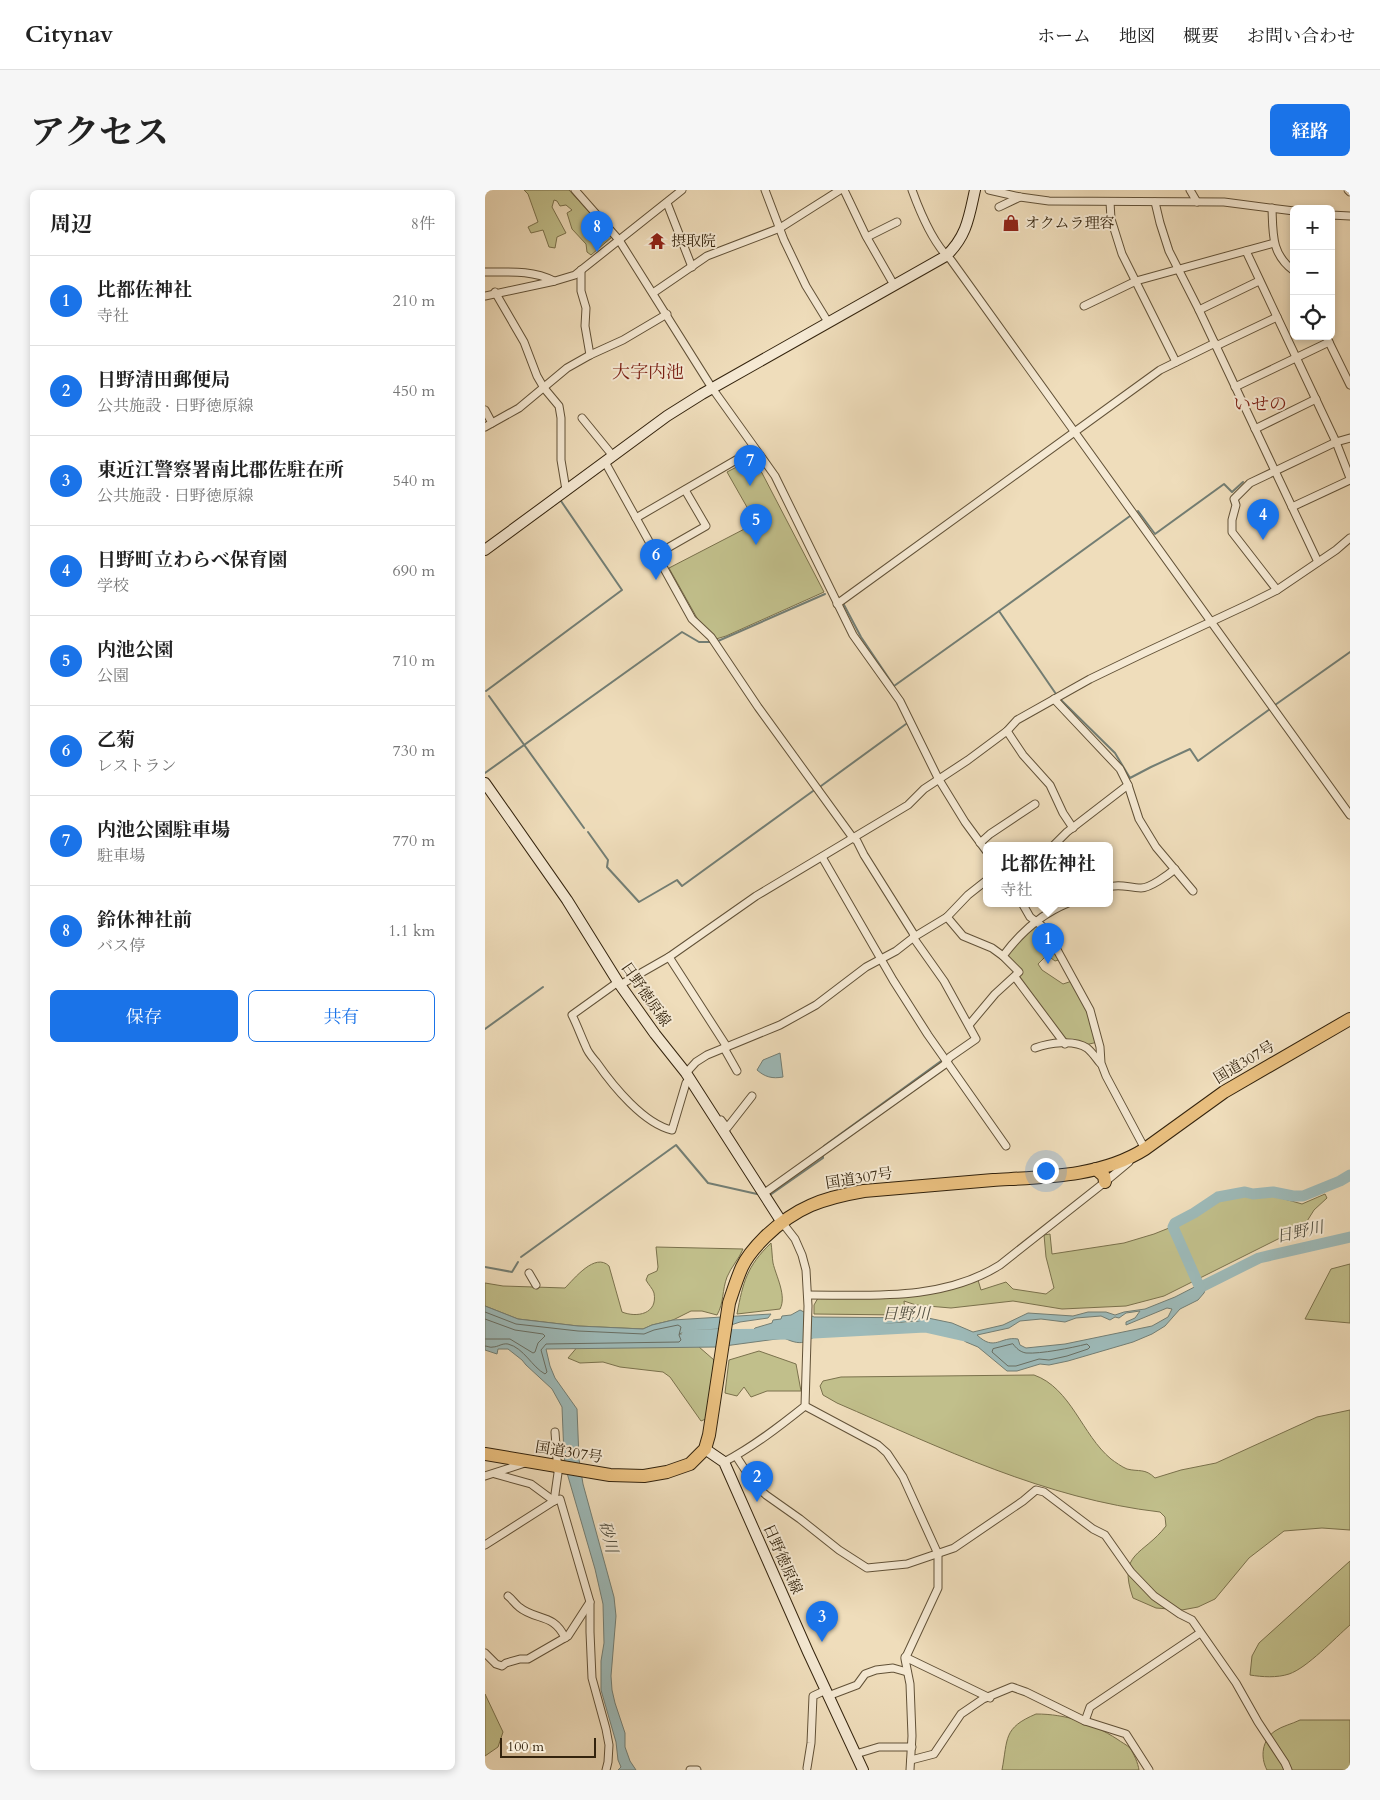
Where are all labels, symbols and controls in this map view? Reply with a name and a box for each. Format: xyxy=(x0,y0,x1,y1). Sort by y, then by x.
text: Citynav xyxy=(25,18,113,51)
text: ホーム xyxy=(1037,24,1091,49)
text: 地図 xyxy=(1119,24,1155,49)
text: 概要 xyxy=(1183,24,1219,49)
text: お問い合わせ xyxy=(1247,24,1355,49)
button: 経路 xyxy=(1270,104,1350,156)
text: アクセス xyxy=(30,109,169,157)
map controls xyxy=(1290,205,1335,340)
button: + xyxy=(1290,205,1335,250)
text: 周辺 xyxy=(50,210,92,239)
pin: 8 xyxy=(581,211,613,252)
text: 8件 xyxy=(411,213,435,235)
shop icon: オクムラ理容 xyxy=(1001,213,1021,233)
place label: オクムラ理容 xyxy=(1025,213,1114,233)
temple icon: 摂取院 xyxy=(647,231,667,251)
place label: 摂取院 xyxy=(671,231,716,251)
button: − xyxy=(1290,250,1335,295)
text: 比都佐神社 xyxy=(97,277,192,303)
text: 1 xyxy=(62,290,70,312)
text: 210 m xyxy=(393,290,435,312)
button: locate xyxy=(1290,295,1335,340)
text: 寺社 xyxy=(97,305,129,327)
district label: 大字内池 xyxy=(612,360,684,385)
text: 日野清田郵便局 xyxy=(97,367,230,393)
text: 2 xyxy=(62,380,70,402)
text: 450 m xyxy=(393,380,435,402)
district label: いせの xyxy=(1233,392,1287,417)
text: 公共施設 · 日野徳原線 xyxy=(97,395,254,417)
pin: 7 xyxy=(734,445,766,486)
text: 東近江警察署南比郡佐駐在所 xyxy=(97,457,344,483)
text: 3 xyxy=(62,470,70,492)
text: 540 m xyxy=(393,470,435,492)
text: 公共施設 · 日野徳原線 xyxy=(97,485,254,507)
pin: 4 xyxy=(1247,499,1279,540)
pin: 5 xyxy=(740,504,772,545)
pin: 6 xyxy=(640,539,672,580)
text: 日野町立わらべ保育園 xyxy=(97,547,287,573)
text: 4 xyxy=(62,560,70,582)
text: 690 m xyxy=(393,560,435,582)
text: 学校 xyxy=(97,575,129,597)
text: 内池公園 xyxy=(97,637,173,663)
text: 5 xyxy=(62,650,70,672)
text: 710 m xyxy=(393,650,435,672)
text: 公園 xyxy=(97,665,129,687)
text: 乙菊 xyxy=(97,727,135,753)
text: 6 xyxy=(62,740,70,762)
text: 730 m xyxy=(393,740,435,762)
text: レストラン xyxy=(97,755,177,777)
text: 内池公園駐車場 xyxy=(97,817,230,843)
text: 7 xyxy=(62,830,70,852)
text: 770 m xyxy=(393,830,435,852)
popup xyxy=(983,842,1113,907)
text: 駐車場 xyxy=(97,845,145,867)
text: 比都佐神社 xyxy=(1000,851,1096,877)
text: 寺社 xyxy=(1000,879,1033,901)
text: 鈴休神社前 xyxy=(97,907,192,933)
text: 8 xyxy=(62,920,70,942)
text: 1.1 km xyxy=(388,920,435,942)
pin: 1 xyxy=(1032,923,1064,964)
text: バス停 xyxy=(97,935,145,957)
street label: 日野徳原線 xyxy=(616,958,676,1030)
button: 保存 xyxy=(50,990,238,1042)
button: 共有 xyxy=(248,990,435,1042)
street label: 国道307号 xyxy=(1210,1036,1278,1088)
your location xyxy=(1033,1158,1059,1184)
street label: 国道307号 xyxy=(824,1163,894,1193)
water label: 日野川 xyxy=(1274,1216,1328,1248)
water label: 日野川 xyxy=(882,1303,932,1325)
street label: 国道307号 xyxy=(534,1437,604,1467)
pin: 2 xyxy=(741,1461,773,1502)
water label: 砂川 xyxy=(593,1519,623,1557)
street label: 日野徳原線 xyxy=(759,1521,807,1597)
pin: 3 xyxy=(806,1601,838,1642)
scale bar xyxy=(500,1735,596,1758)
text: 100 m xyxy=(507,1737,544,1756)

